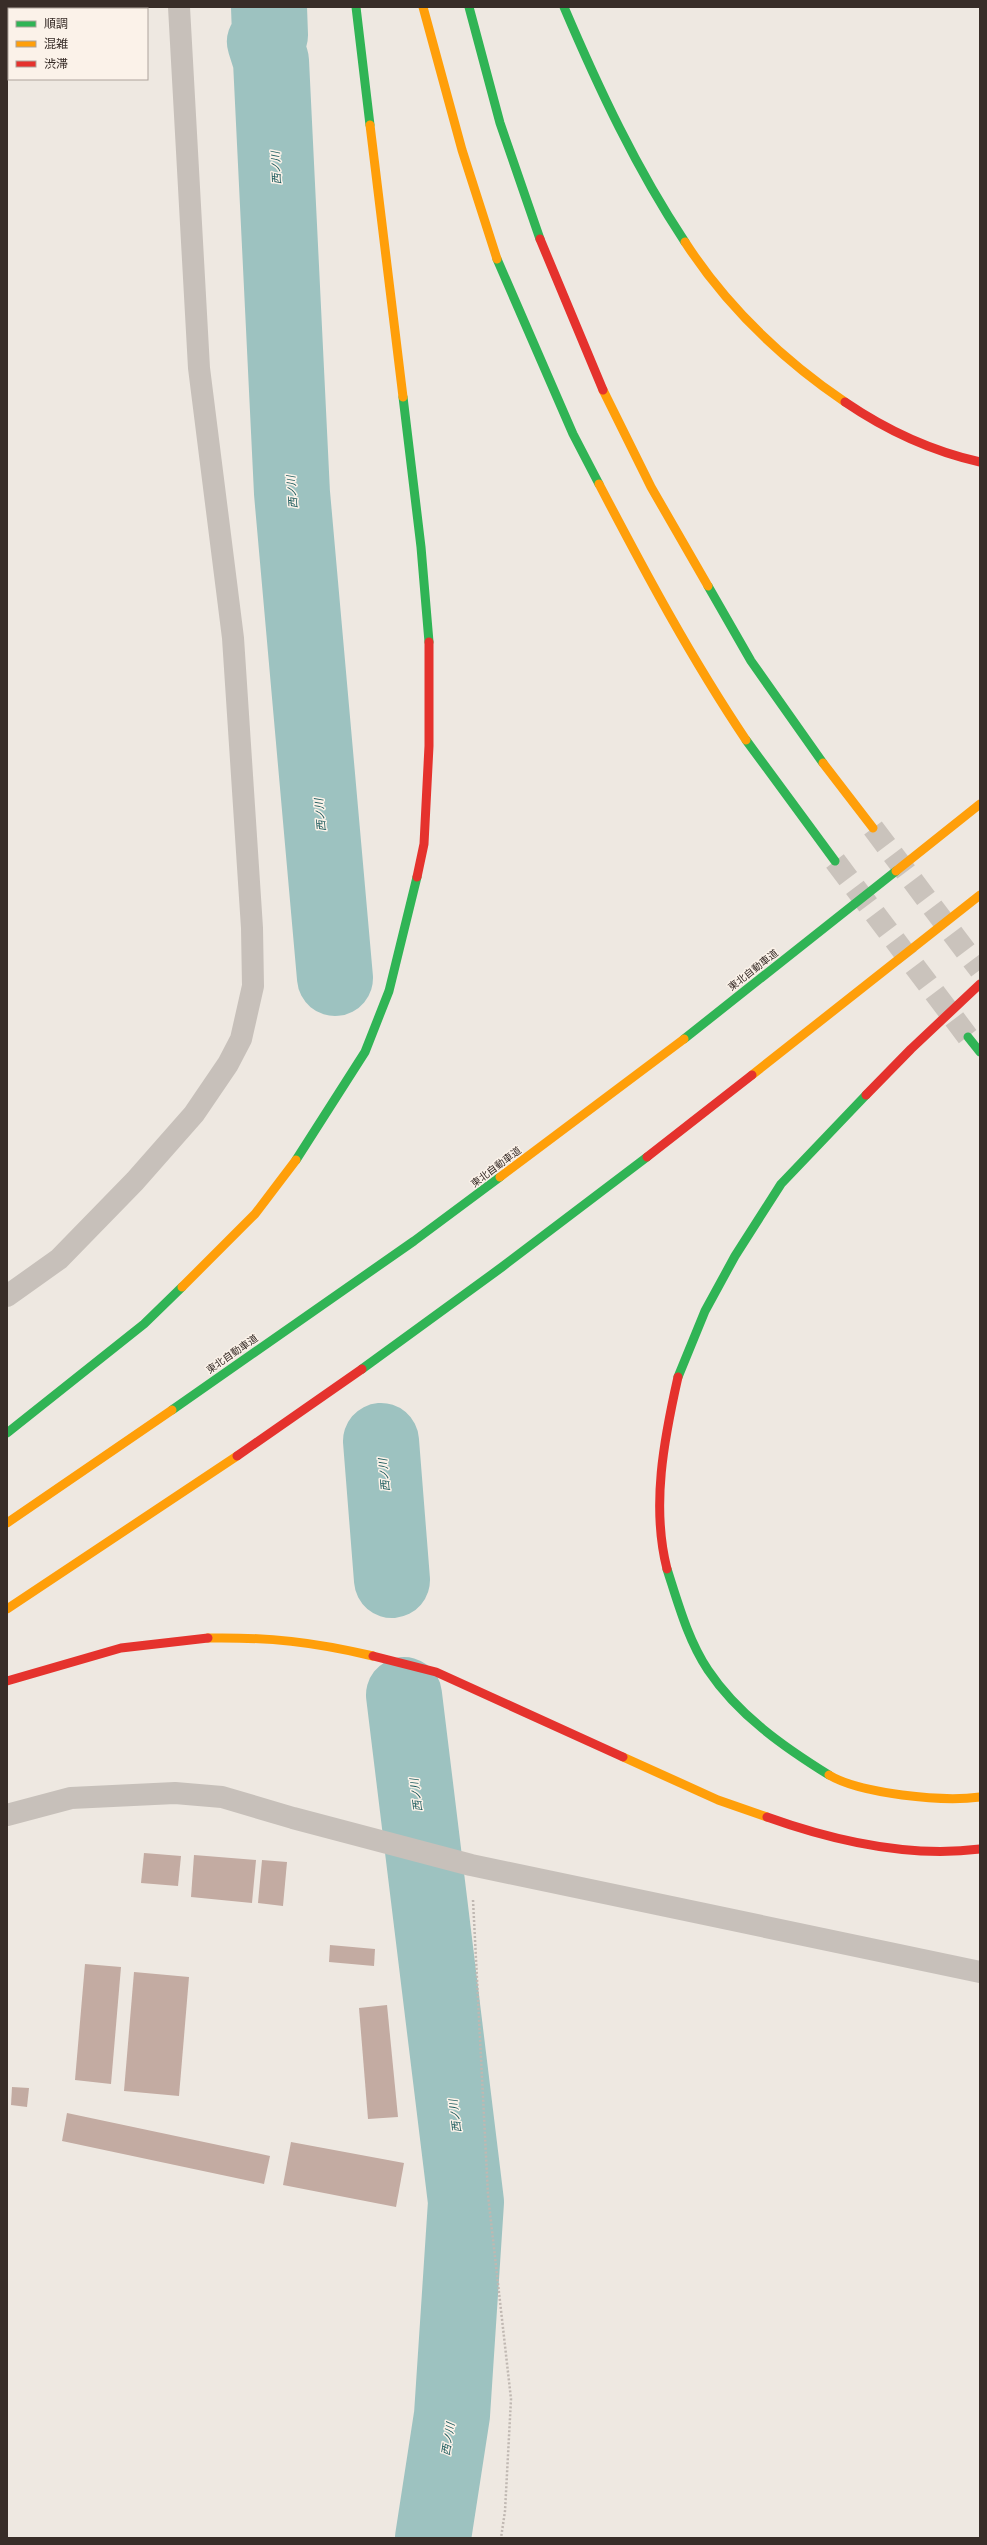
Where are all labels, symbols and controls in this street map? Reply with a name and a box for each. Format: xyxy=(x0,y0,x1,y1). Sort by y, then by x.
legend xyxy=(8,8,148,80)
text: 順調 xyxy=(44,16,68,31)
text: 混雑 xyxy=(44,36,68,51)
text: 渋滞 xyxy=(44,56,68,71)
water label: 西ノ川 xyxy=(268,150,284,185)
water label: 西ノ川 xyxy=(284,474,300,509)
water label: 西ノ川 xyxy=(312,797,328,832)
street label: 東北自動車道 xyxy=(725,946,781,994)
street label: 東北自動車道 xyxy=(468,1144,524,1190)
street label: 東北自動車道 xyxy=(204,1331,260,1377)
water label: 西ノ川 xyxy=(376,1457,392,1492)
water label: 西ノ川 xyxy=(407,1777,425,1812)
water label: 西ノ川 xyxy=(446,2098,464,2133)
water label: 西ノ川 xyxy=(439,2421,458,2456)

